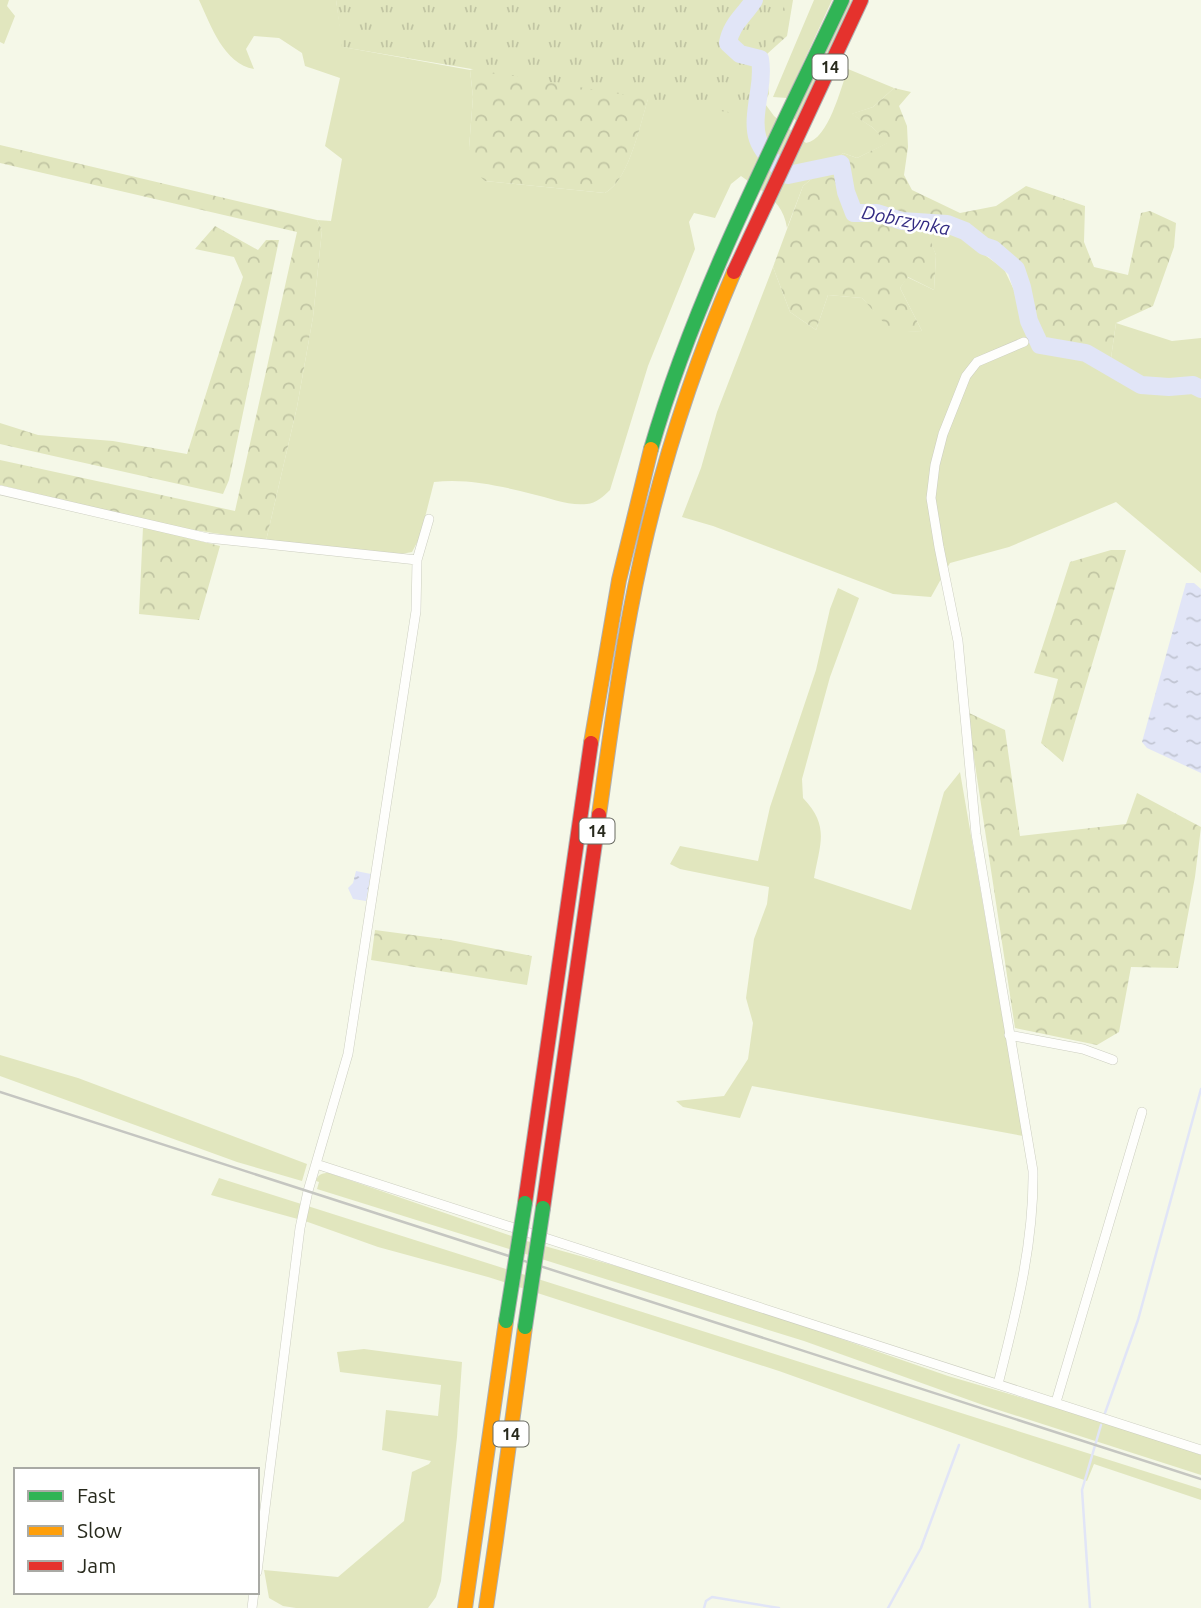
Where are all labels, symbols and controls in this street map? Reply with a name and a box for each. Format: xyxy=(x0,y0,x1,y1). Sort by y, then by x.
road number: 14 xyxy=(812,54,848,80)
water label: Dobrzynka xyxy=(860,201,952,239)
road number: 14 xyxy=(580,818,614,844)
road number: 14 xyxy=(494,1422,528,1446)
legend xyxy=(14,1468,259,1594)
text: Fast xyxy=(77,1483,115,1507)
text: Slow xyxy=(77,1518,122,1542)
text: Jam xyxy=(77,1553,116,1577)

